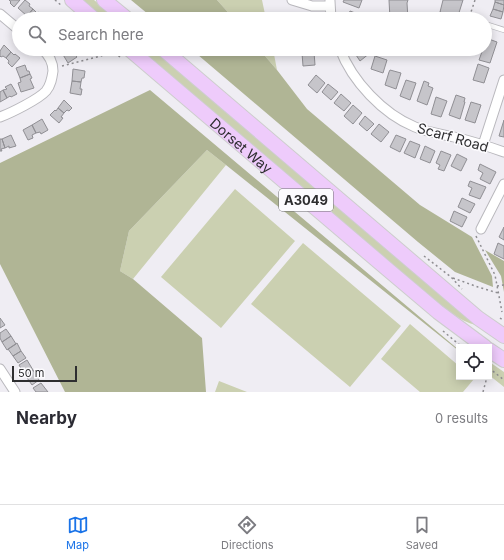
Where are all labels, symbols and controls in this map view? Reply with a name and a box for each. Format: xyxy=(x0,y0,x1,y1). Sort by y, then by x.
search box xyxy=(12,12,492,56)
icon: search xyxy=(26,23,48,45)
text: Search here xyxy=(58,25,144,44)
street label: Dorset Way xyxy=(207,114,276,176)
street label: Scarf Road xyxy=(415,119,491,155)
road number: A3049 xyxy=(279,189,333,211)
map controls xyxy=(456,344,492,380)
button: locate xyxy=(456,344,492,380)
scale bar xyxy=(12,364,77,383)
text: 50 m xyxy=(18,366,44,380)
text: Nearby xyxy=(16,408,77,428)
text: 0 results xyxy=(435,410,488,426)
tab: Map xyxy=(66,514,89,552)
tab: Directions xyxy=(221,514,274,552)
tab: Saved xyxy=(406,514,438,552)

